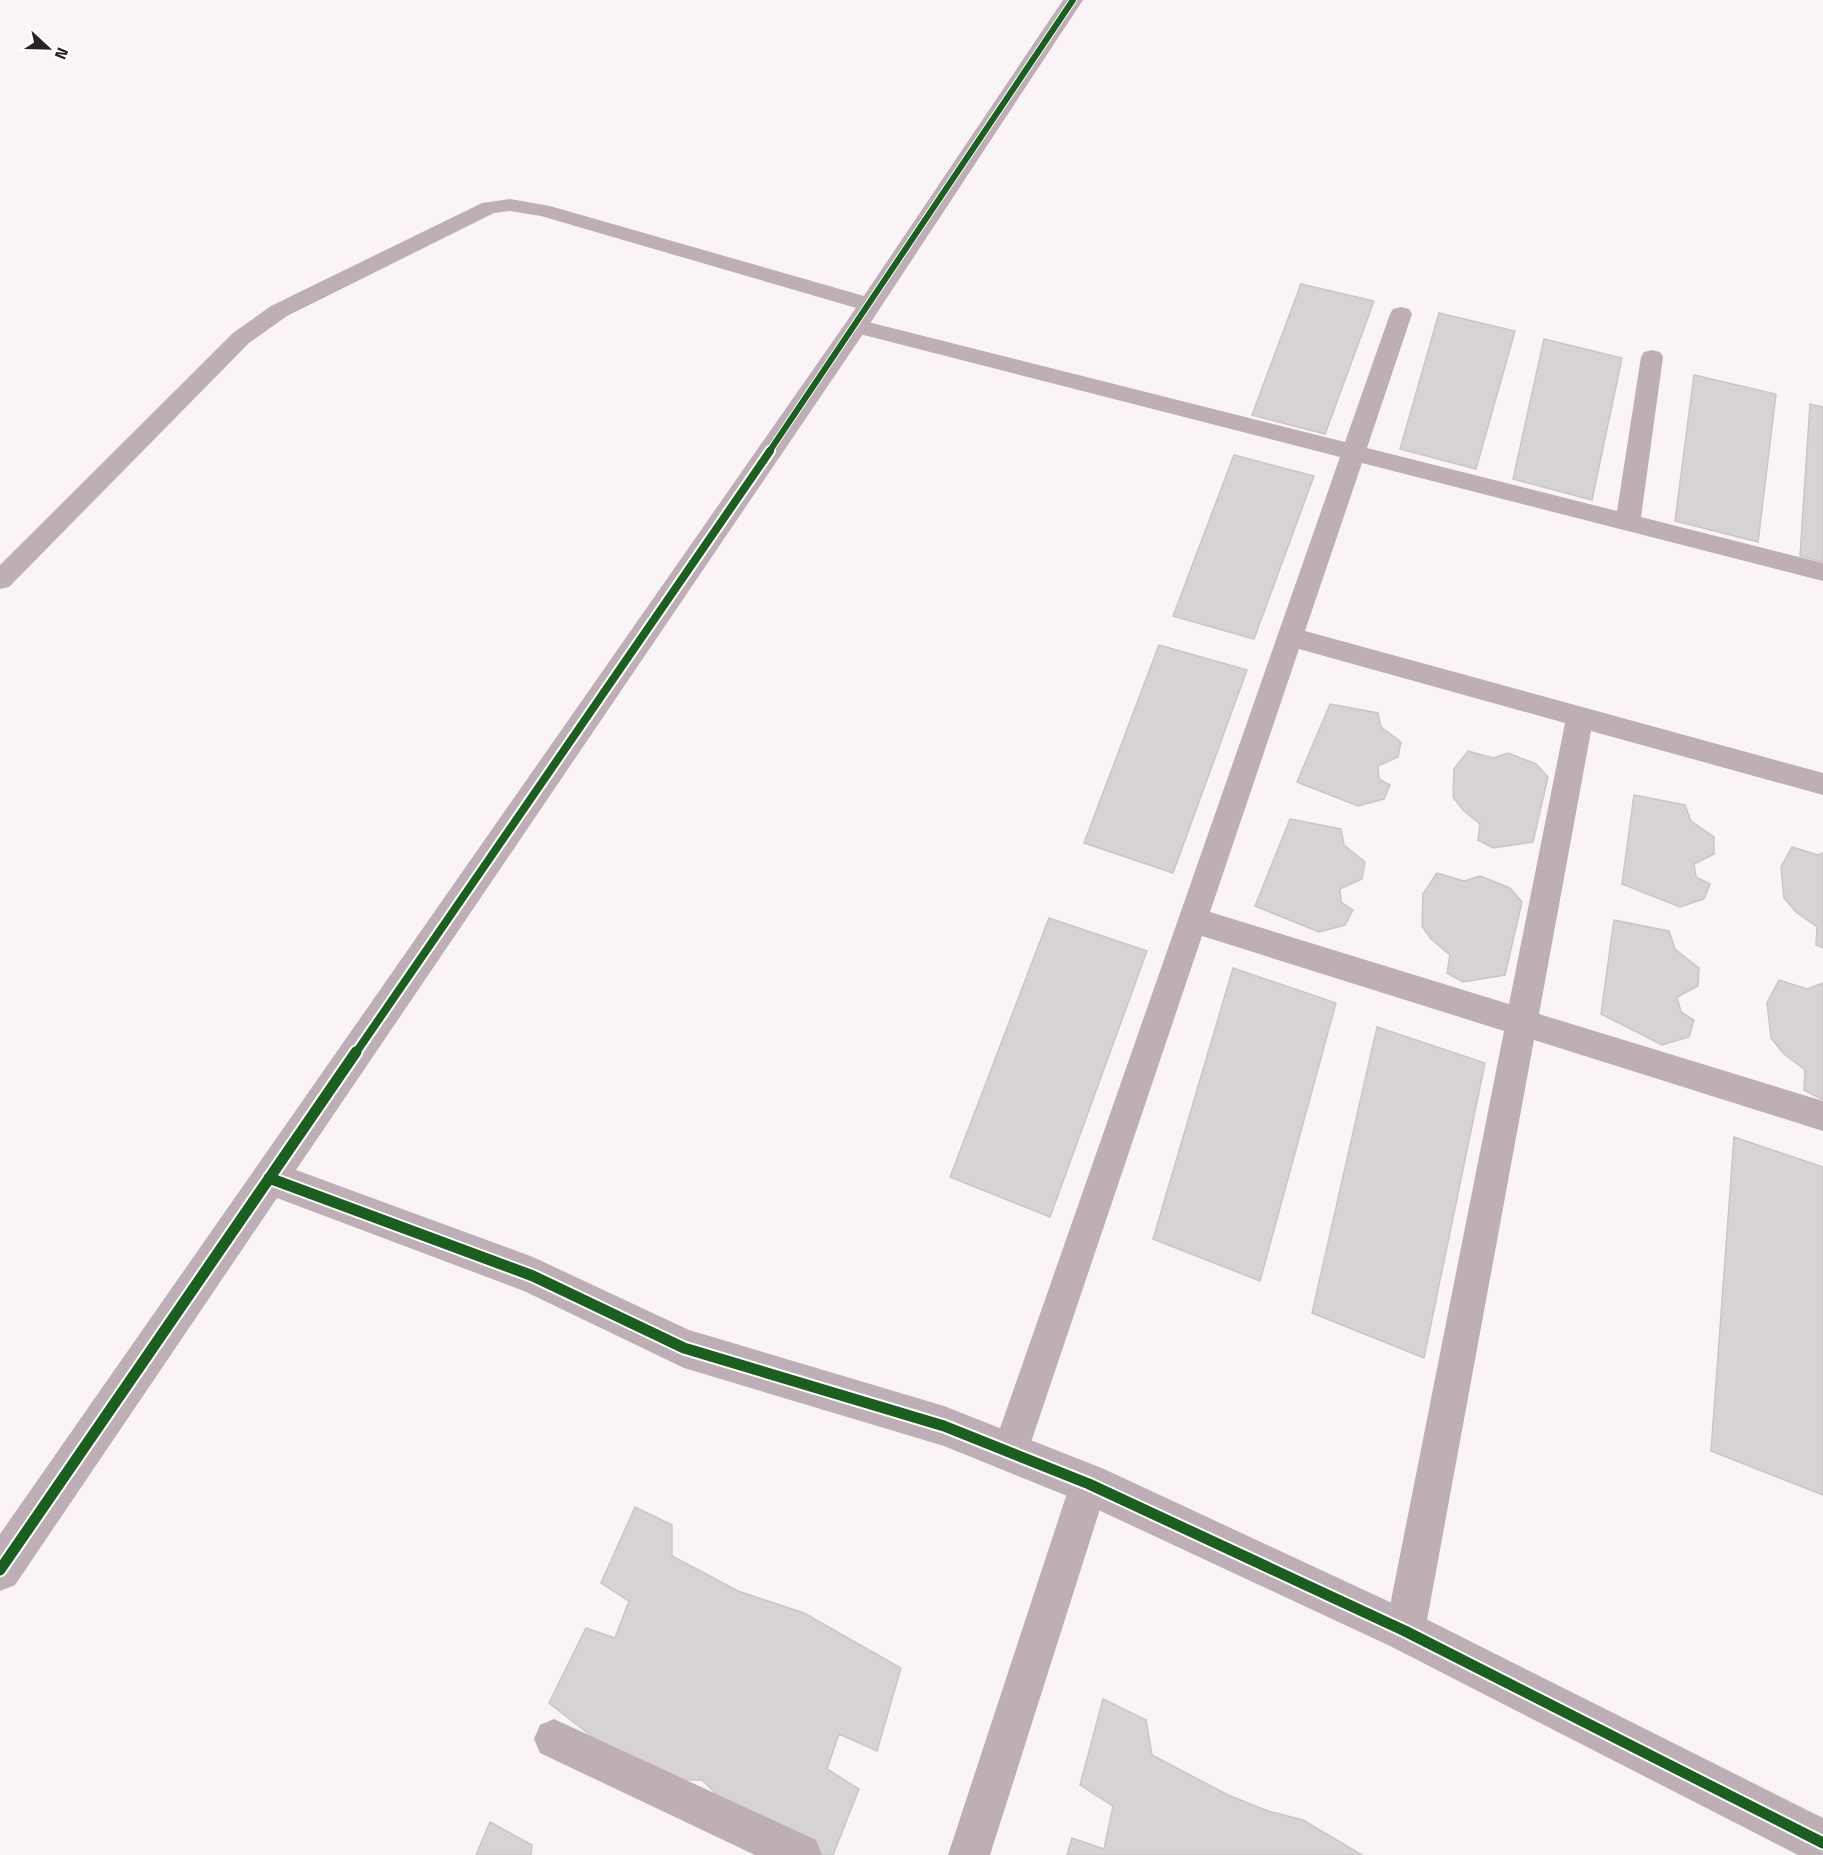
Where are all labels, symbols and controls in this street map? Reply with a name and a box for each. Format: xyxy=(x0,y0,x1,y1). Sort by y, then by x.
north arrow xyxy=(18,18,78,78)
text: N xyxy=(49,44,75,63)

